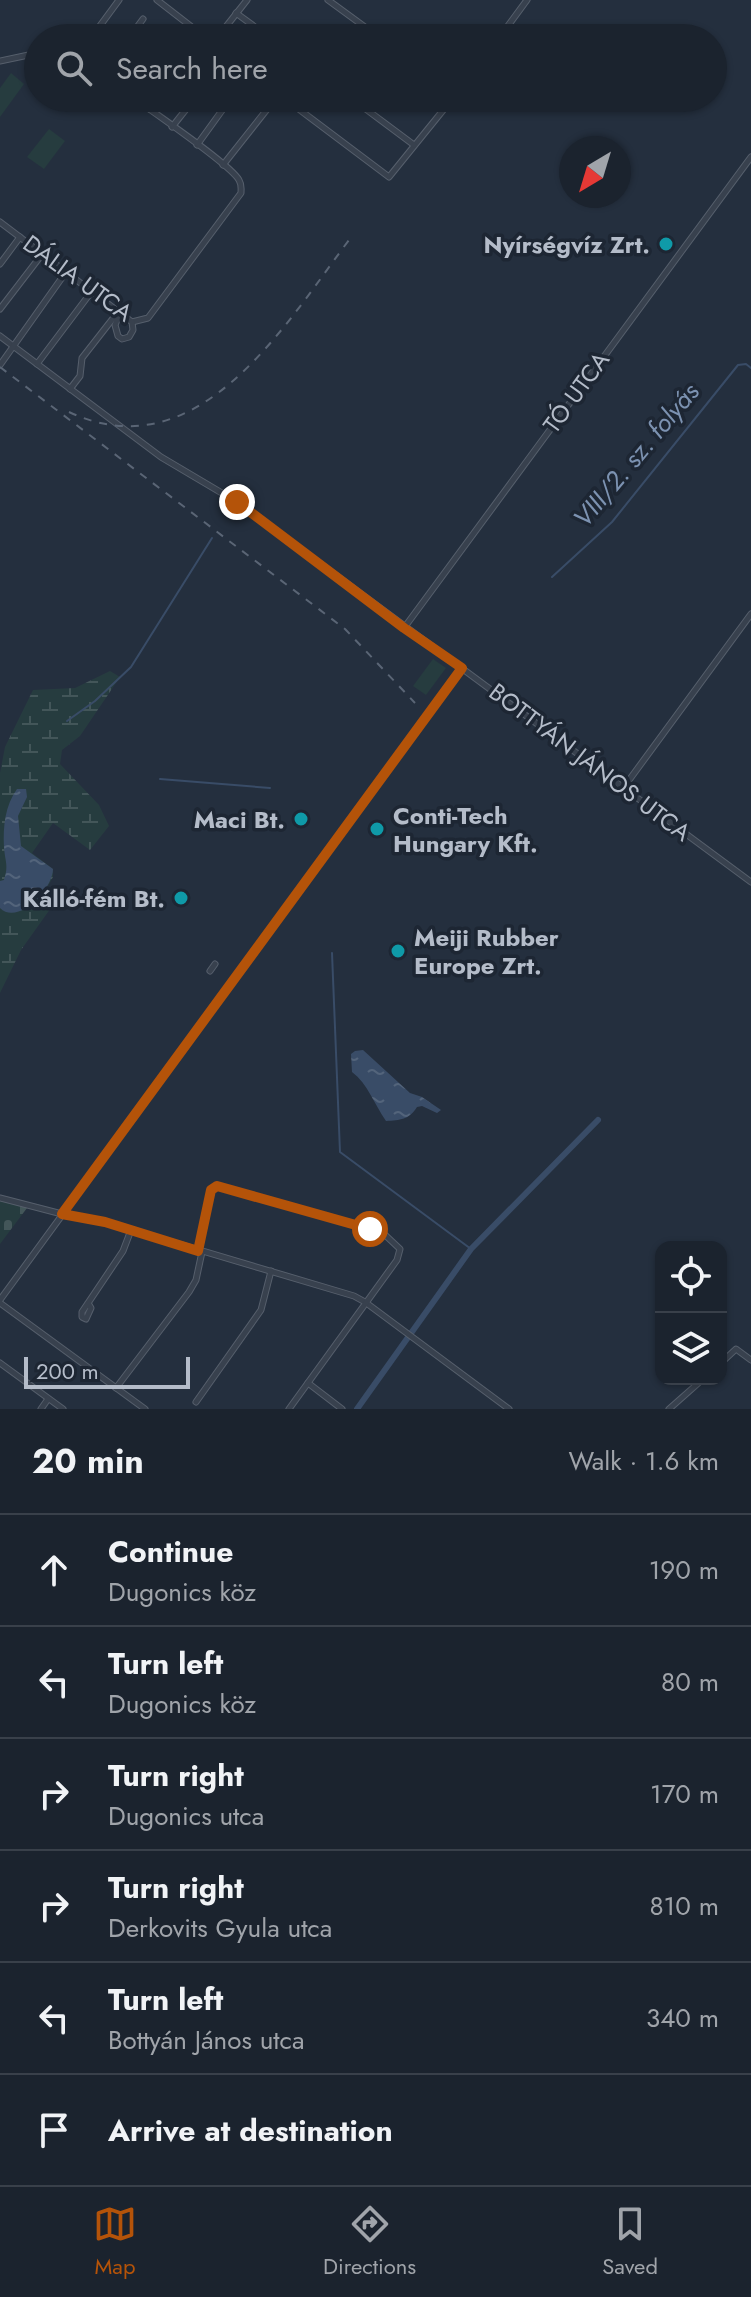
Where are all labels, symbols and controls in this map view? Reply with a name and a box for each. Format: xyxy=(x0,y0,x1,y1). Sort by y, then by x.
search box xyxy=(24,24,727,112)
icon: search xyxy=(52,46,96,90)
text: Search here xyxy=(116,47,268,90)
north arrow xyxy=(559,136,631,208)
street label: DÁLIA UTCA xyxy=(16,226,140,330)
place label: Nyírségvíz Zrt. xyxy=(484,227,650,262)
marker: Nyírségvíz Zrt. xyxy=(657,235,675,253)
street label: TÓ UTCA xyxy=(535,344,618,440)
water label: VIII/2. sz. folyás xyxy=(564,374,708,536)
route end xyxy=(219,484,255,520)
street label: BOTTYÁN JÁNOS UTCA xyxy=(482,674,698,850)
place label: Conti-Tech Hungary Kft. xyxy=(393,798,538,861)
place label: Maci Bt. xyxy=(194,802,285,837)
marker: Maci Bt. xyxy=(292,810,310,828)
marker: Conti-Tech Hungary Kft. xyxy=(368,820,386,838)
place label: Kálló-fém Bt. xyxy=(23,881,165,916)
marker: Kálló-fém Bt. xyxy=(172,889,190,907)
place label: Meiji Rubber Europe Zrt. xyxy=(414,920,559,983)
marker: Meiji Rubber Europe Zrt. xyxy=(389,942,407,960)
route start xyxy=(352,1211,388,1247)
map controls xyxy=(655,1241,727,1385)
button: locate xyxy=(655,1241,727,1313)
button: layers xyxy=(655,1313,727,1385)
scale bar xyxy=(24,1353,190,1389)
text: 200 m xyxy=(36,1355,99,1387)
text: 20 min xyxy=(32,1437,144,1486)
text: Walk · 1.6 km xyxy=(569,1442,719,1480)
text: Continue xyxy=(108,1530,234,1573)
icon: ahead xyxy=(32,1548,76,1592)
text: 190 m xyxy=(649,1551,719,1589)
text: Dugonics köz xyxy=(108,1573,256,1611)
text: Turn left xyxy=(108,1642,223,1685)
icon: left xyxy=(32,1660,76,1704)
text: 80 m xyxy=(661,1663,719,1701)
text: Dugonics köz xyxy=(108,1685,256,1723)
text: Turn right xyxy=(108,1754,244,1797)
icon: right xyxy=(32,1772,76,1816)
text: 170 m xyxy=(650,1775,719,1813)
text: Dugonics utca xyxy=(108,1797,264,1835)
text: Turn right xyxy=(108,1866,244,1909)
icon: right xyxy=(32,1884,76,1928)
text: 810 m xyxy=(649,1887,719,1925)
text: Derkovits Gyula utca xyxy=(108,1909,332,1947)
text: Turn left xyxy=(108,1978,223,2021)
icon: left xyxy=(32,1996,76,2040)
text: 340 m xyxy=(646,1999,719,2037)
text: Bottyán János utca xyxy=(108,2021,304,2059)
icon: arrive xyxy=(32,2108,76,2152)
text: Arrive at destination xyxy=(108,2109,393,2152)
tab: Map xyxy=(93,2202,137,2282)
tab: Directions xyxy=(323,2202,416,2282)
tab: Saved xyxy=(602,2202,658,2282)

